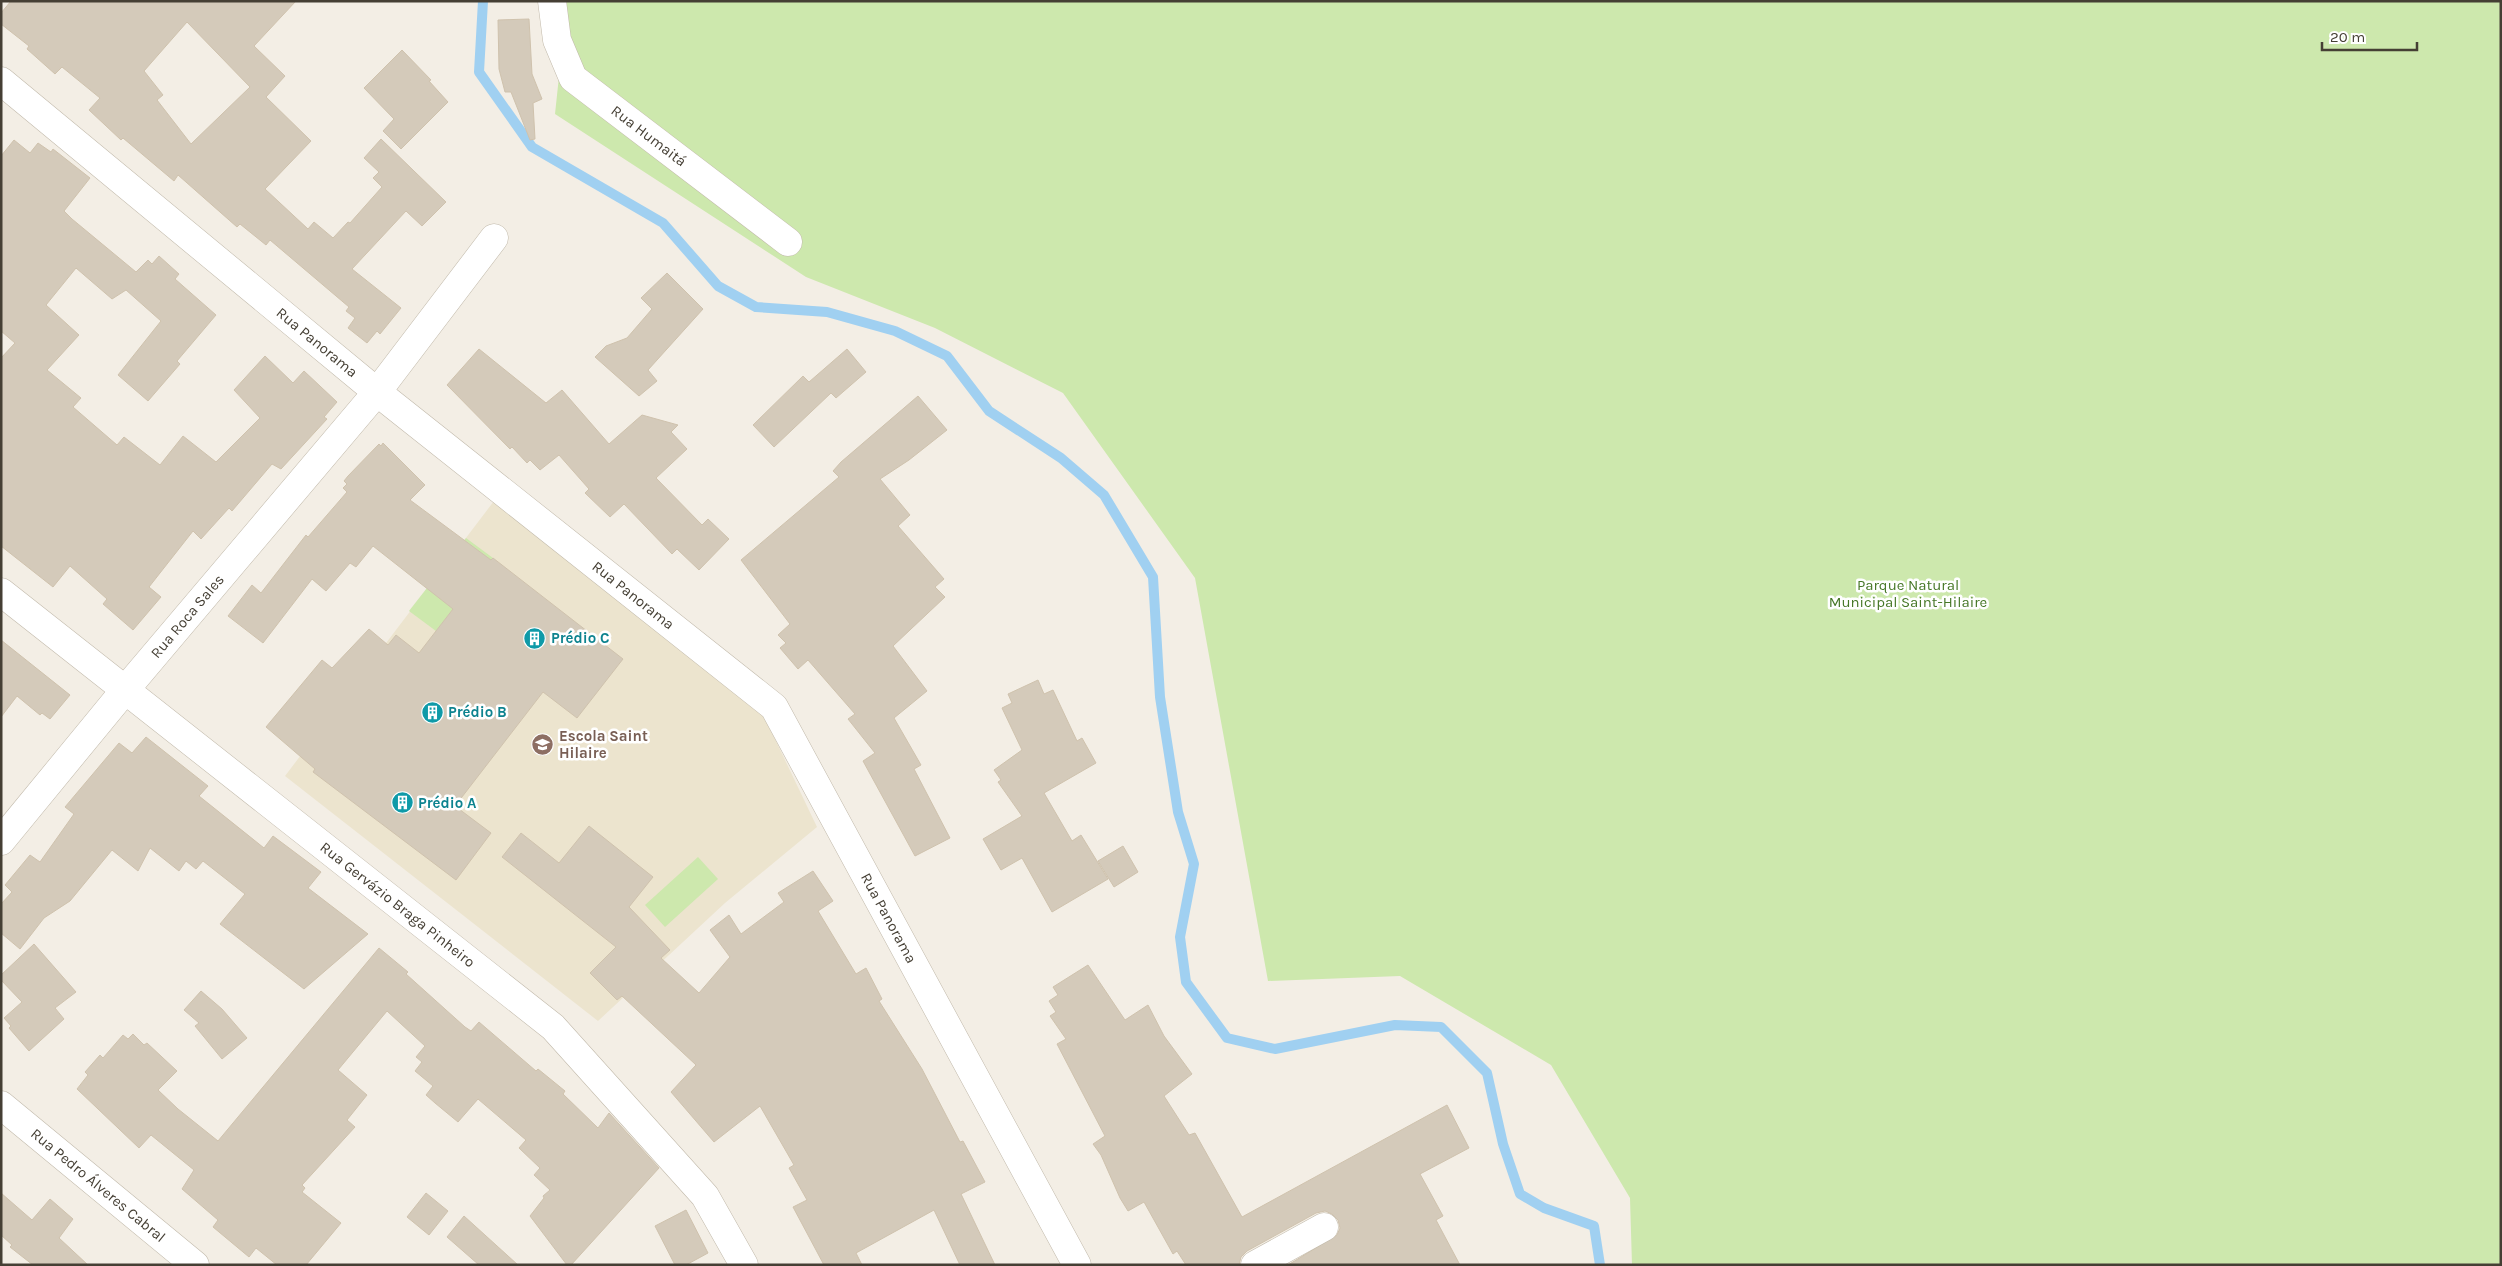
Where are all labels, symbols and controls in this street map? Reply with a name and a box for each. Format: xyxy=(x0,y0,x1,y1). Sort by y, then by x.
scale bar xyxy=(2322,20,2417,52)
text: 20 m xyxy=(2330,28,2365,46)
street label: Rua Humaitá xyxy=(608,101,690,170)
street label: Rua Panorama xyxy=(273,304,361,381)
street label: Rua Panorama xyxy=(588,557,678,633)
street label: Rua Roca Sales xyxy=(147,571,228,662)
park label: Parque Natural Municipal Saint-Hilaire xyxy=(1829,576,1987,611)
building icon: Prédio C xyxy=(523,626,547,650)
place label: Prédio C xyxy=(551,629,609,647)
building icon: Prédio B xyxy=(420,700,444,724)
place label: Prédio B xyxy=(448,703,507,721)
place label: Escola Saint Hilaire xyxy=(559,727,648,762)
school or university icon: Escola Saint Hilaire xyxy=(531,733,555,757)
building icon: Prédio A xyxy=(390,791,414,815)
place label: Prédio A xyxy=(418,794,477,812)
street label: Rua Gervázio Braga Pinheiro xyxy=(317,838,479,971)
street label: Rua Panorama xyxy=(857,870,920,966)
street label: Rua Pedro Álveres Cabral xyxy=(27,1124,169,1246)

